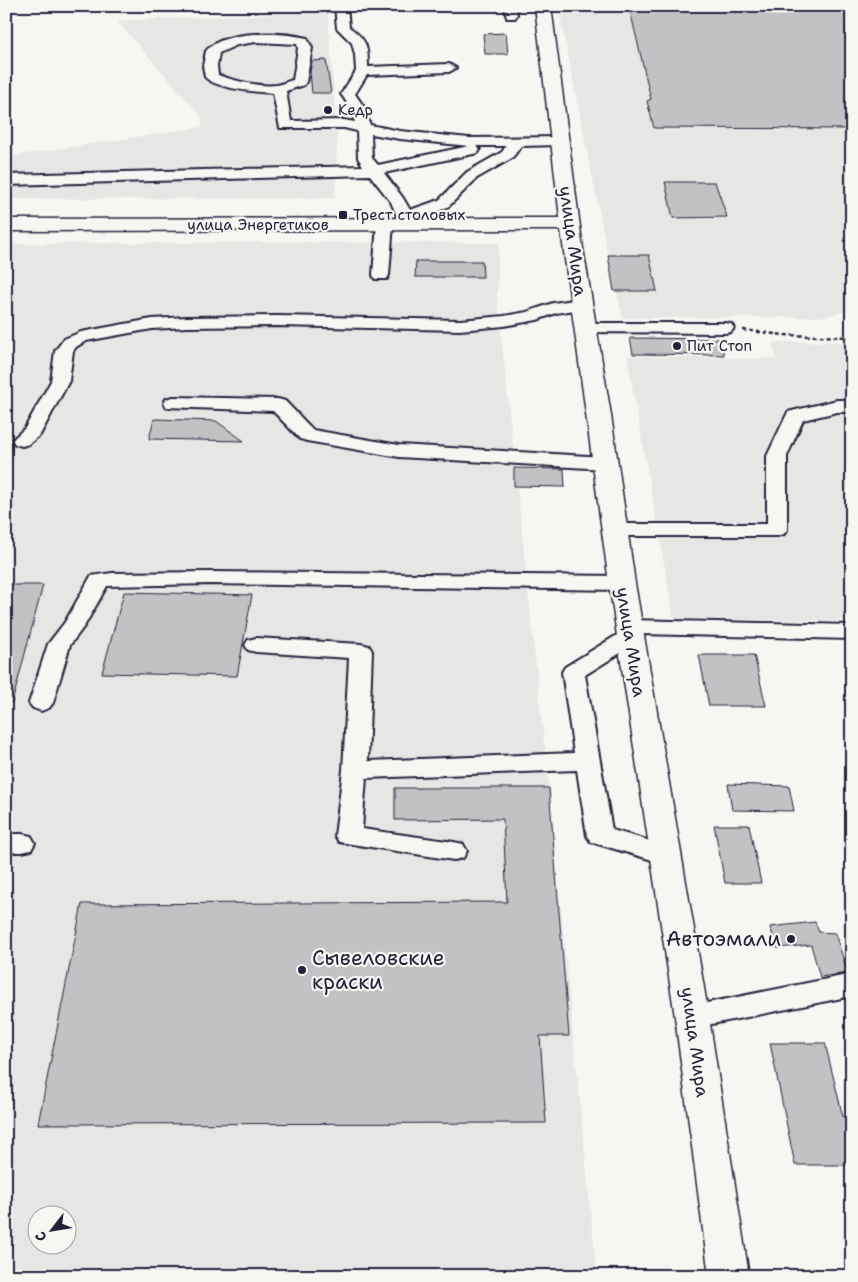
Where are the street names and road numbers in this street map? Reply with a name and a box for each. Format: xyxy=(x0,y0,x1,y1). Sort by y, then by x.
street label: улица Мира xyxy=(553,184,593,298)
street label: улица Энергетиков xyxy=(187,215,329,235)
street label: улица Мира xyxy=(610,585,652,699)
street label: улица Мира xyxy=(675,985,715,1099)

